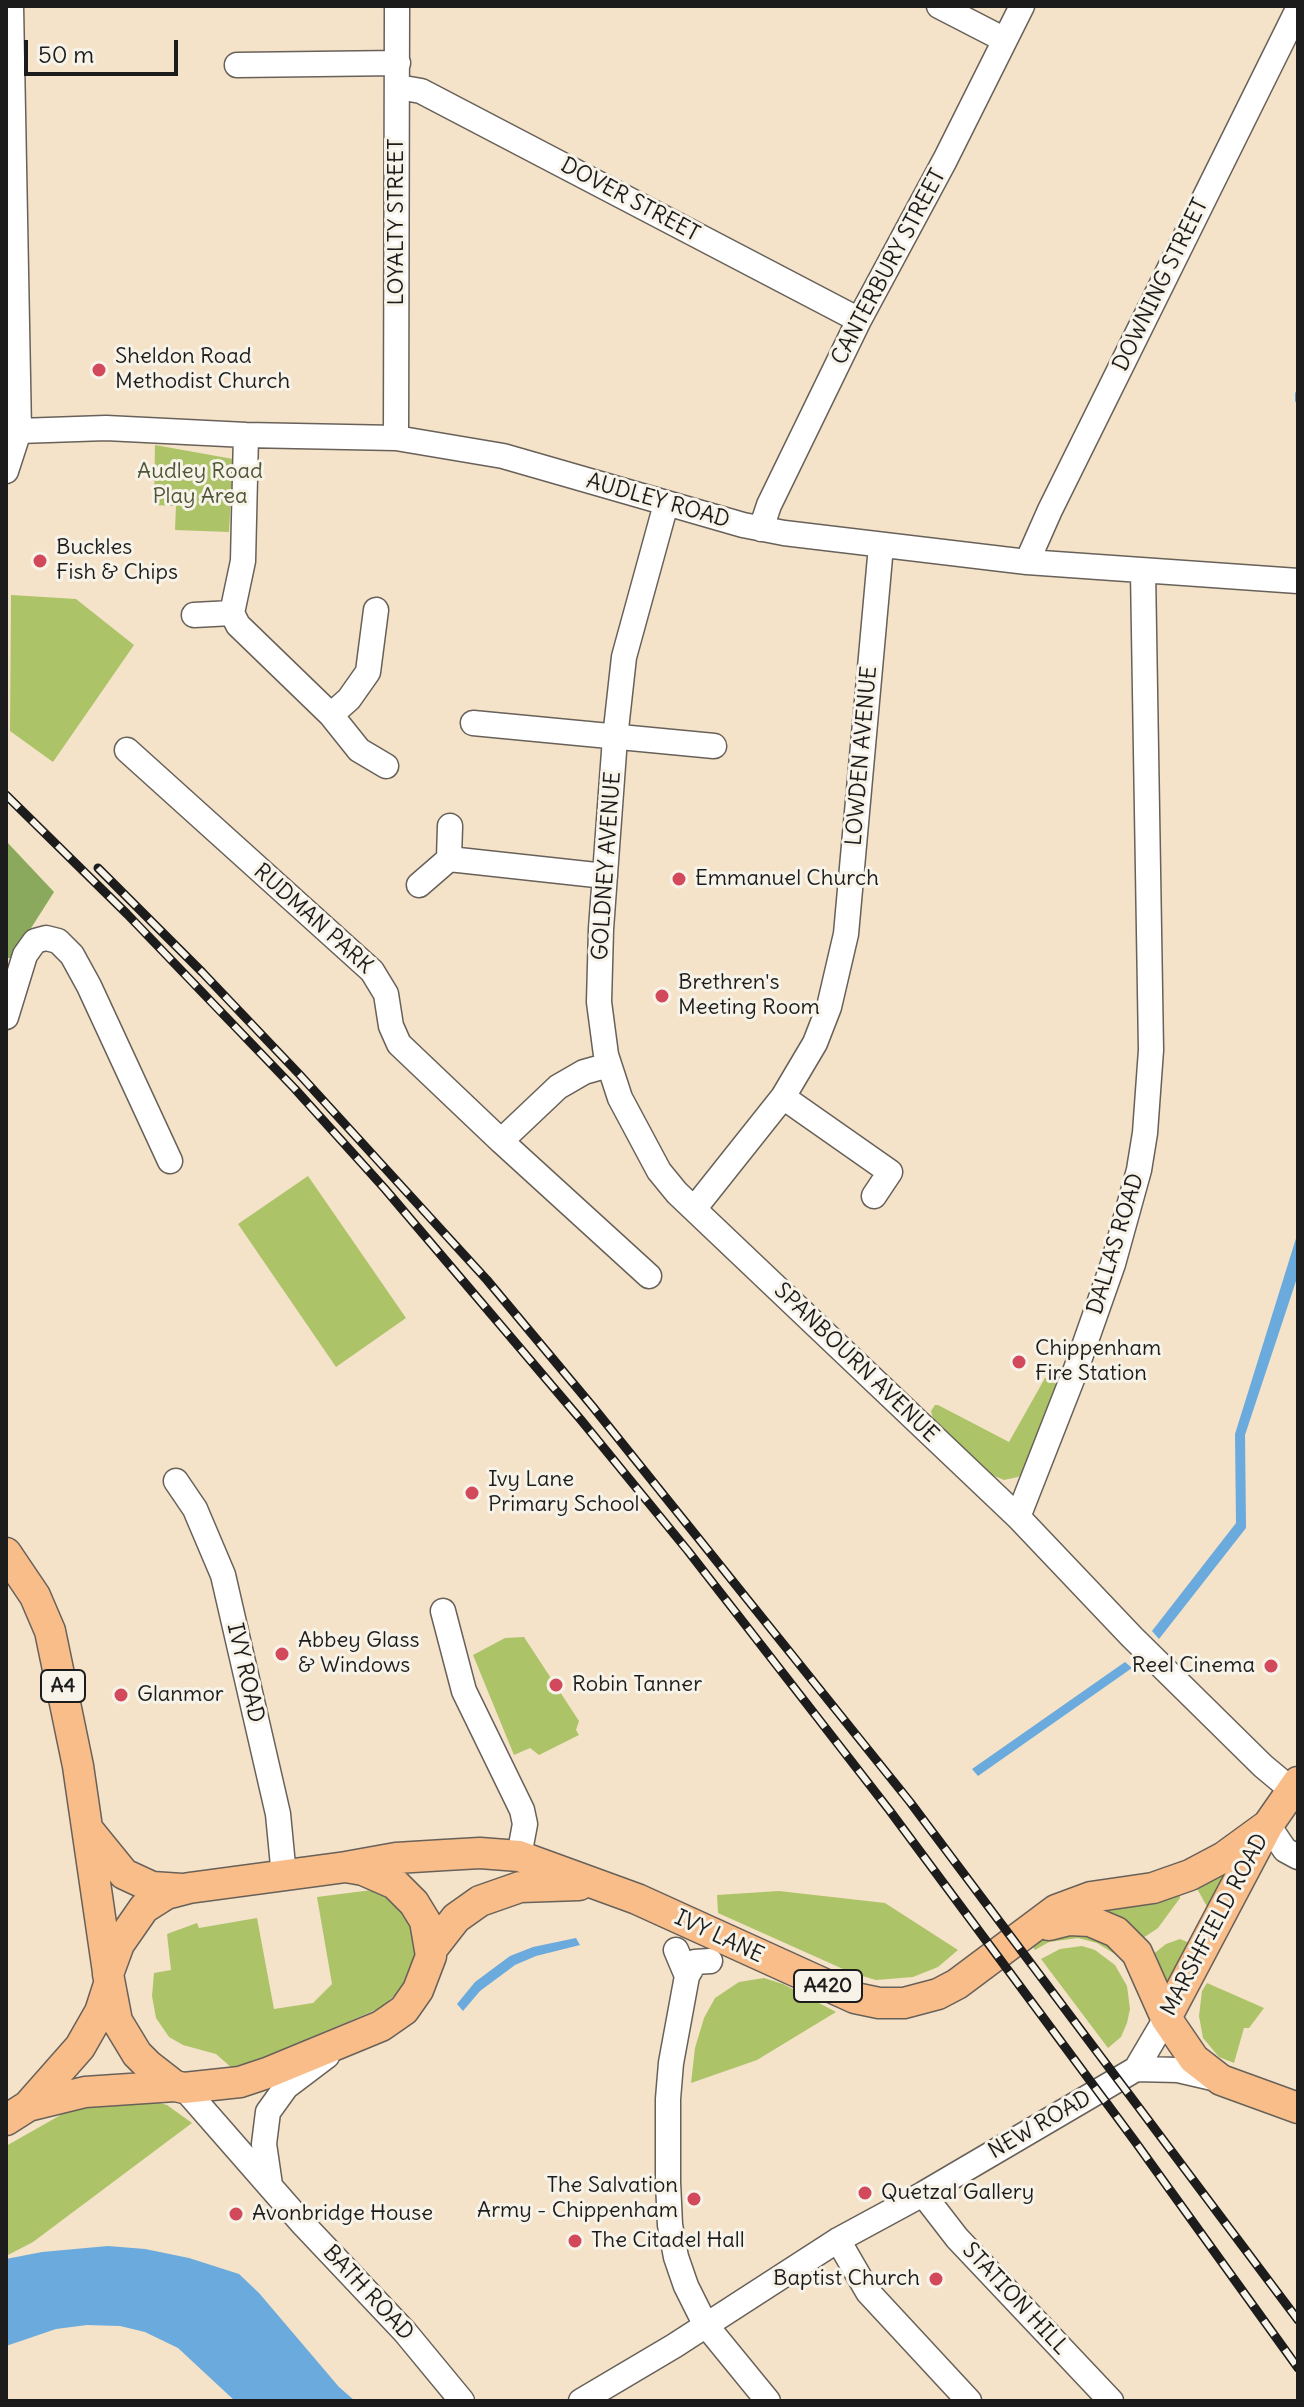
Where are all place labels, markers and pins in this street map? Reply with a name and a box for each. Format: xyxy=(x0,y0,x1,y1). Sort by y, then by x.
place label: Sheldon Road Methodist Church xyxy=(115,344,290,396)
marker: Sheldon Road Methodist Church xyxy=(90,361,108,379)
place label: Buckles Fish & Chips xyxy=(56,535,178,586)
marker: Buckles Fish & Chips xyxy=(31,552,49,570)
place label: Emmanuel Church xyxy=(695,866,879,892)
marker: Emmanuel Church xyxy=(670,870,688,888)
place label: Brethren's Meeting Room xyxy=(678,970,820,1022)
marker: Brethren's Meeting Room xyxy=(653,987,671,1005)
place label: Chippenham Fire Station xyxy=(1035,1336,1161,1388)
marker: Chippenham Fire Station xyxy=(1010,1353,1028,1371)
place label: Ivy Lane Primary School xyxy=(488,1467,639,1518)
marker: Ivy Lane Primary School xyxy=(463,1484,481,1502)
place label: Abbey Glass & Windows xyxy=(298,1628,419,1680)
marker: Abbey Glass & Windows xyxy=(273,1645,291,1663)
place label: Reel Cinema xyxy=(1132,1653,1255,1679)
marker: Reel Cinema xyxy=(1262,1657,1280,1675)
place label: Robin Tanner xyxy=(572,1672,702,1698)
marker: Robin Tanner xyxy=(547,1676,565,1694)
place label: Glanmor xyxy=(137,1682,224,1708)
marker: Glanmor xyxy=(112,1686,130,1704)
place label: The Salvation Army - Chippenham xyxy=(477,2173,678,2224)
place label: Quetzal Gallery xyxy=(881,2180,1034,2206)
marker: Quetzal Gallery xyxy=(856,2184,874,2202)
marker: The Salvation Army - Chippenham xyxy=(685,2190,703,2208)
place label: Avonbridge House xyxy=(252,2201,433,2227)
marker: Avonbridge House xyxy=(227,2205,245,2223)
place label: The Citadel Hall xyxy=(591,2228,745,2254)
marker: The Citadel Hall xyxy=(566,2232,584,2250)
place label: Baptist Church xyxy=(773,2266,920,2292)
marker: Baptist Church xyxy=(927,2270,945,2288)

